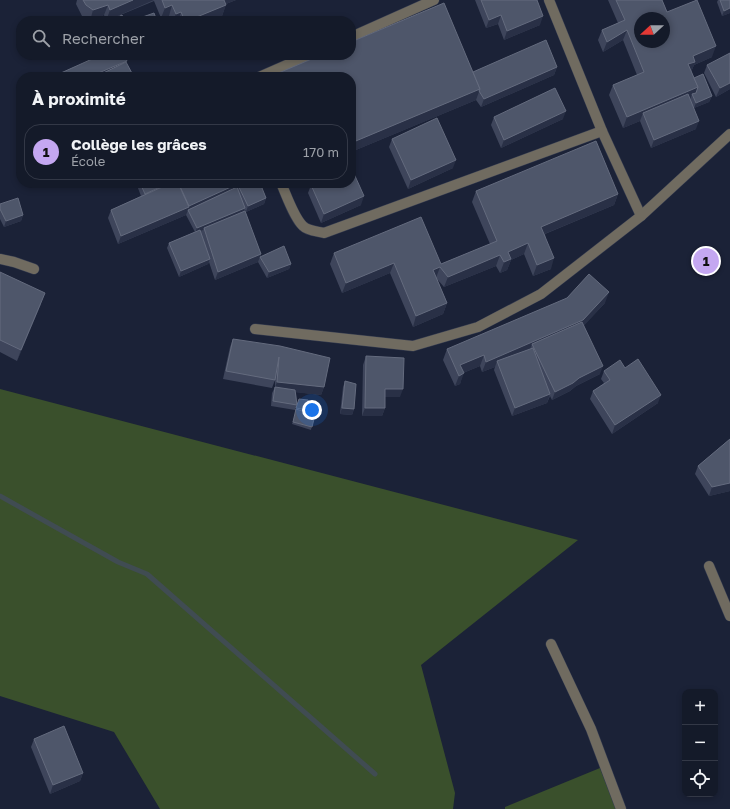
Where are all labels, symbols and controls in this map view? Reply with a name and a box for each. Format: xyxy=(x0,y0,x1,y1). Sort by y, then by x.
north arrow xyxy=(634,12,670,48)
search box xyxy=(16,16,356,60)
icon: search xyxy=(30,27,52,49)
text: Rechercher xyxy=(62,29,145,47)
text: À proximité xyxy=(32,88,126,109)
text: Collège les grâces xyxy=(71,135,207,153)
text: 1 xyxy=(43,144,49,160)
text: 170 m xyxy=(303,144,339,160)
text: École xyxy=(71,153,105,169)
pin: 1 xyxy=(693,246,719,276)
your location xyxy=(302,400,322,420)
map controls xyxy=(682,689,718,797)
button: + xyxy=(682,689,718,725)
button: − xyxy=(682,725,718,761)
button: locate xyxy=(682,761,718,797)

